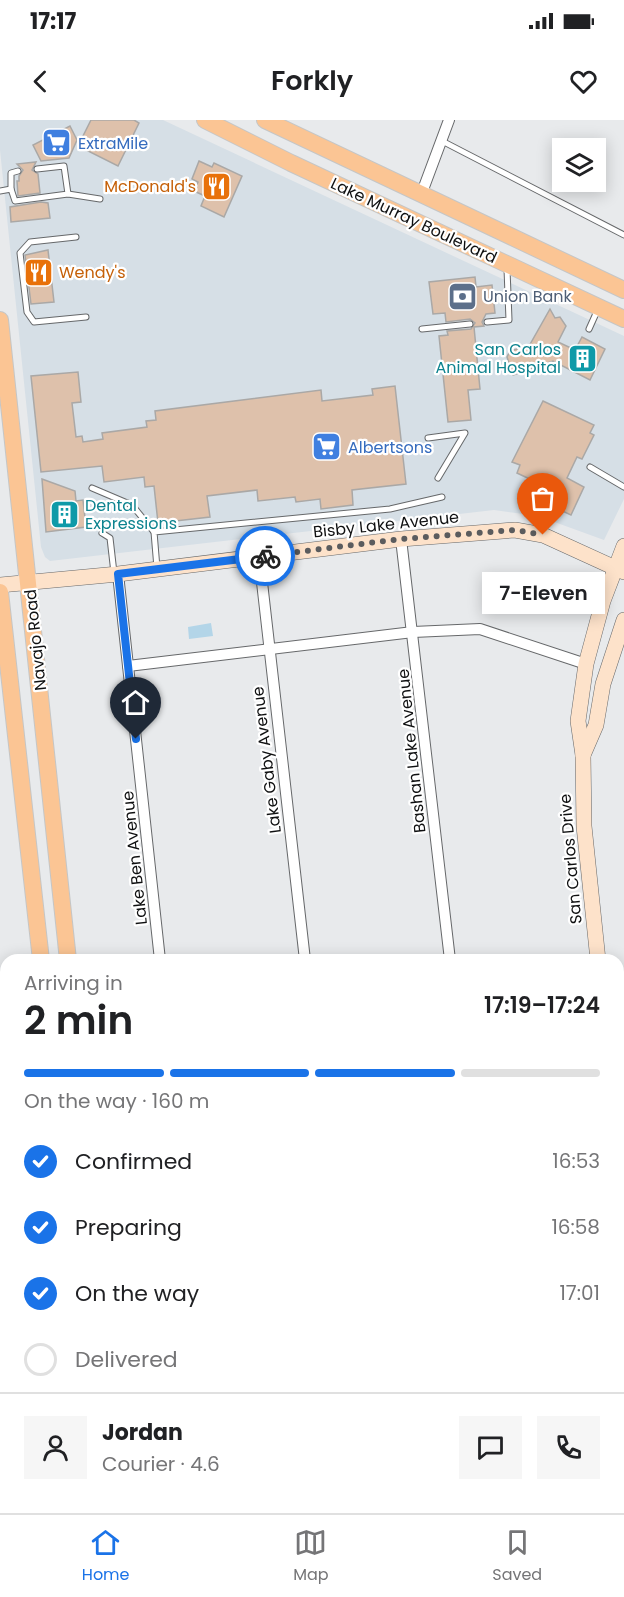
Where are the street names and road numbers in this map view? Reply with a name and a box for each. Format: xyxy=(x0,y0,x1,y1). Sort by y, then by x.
street label: Lake Murray Boulevard xyxy=(327,172,501,269)
street label: Bisby Lake Avenue xyxy=(312,505,460,544)
street label: Navajo Road xyxy=(19,588,52,692)
street label: Bashan Lake Avenue xyxy=(391,668,432,834)
street label: Lake Gaby Avenue xyxy=(246,685,287,835)
street label: Lake Ben Avenue xyxy=(116,790,153,926)
street label: San Carlos Drive xyxy=(553,793,588,925)

